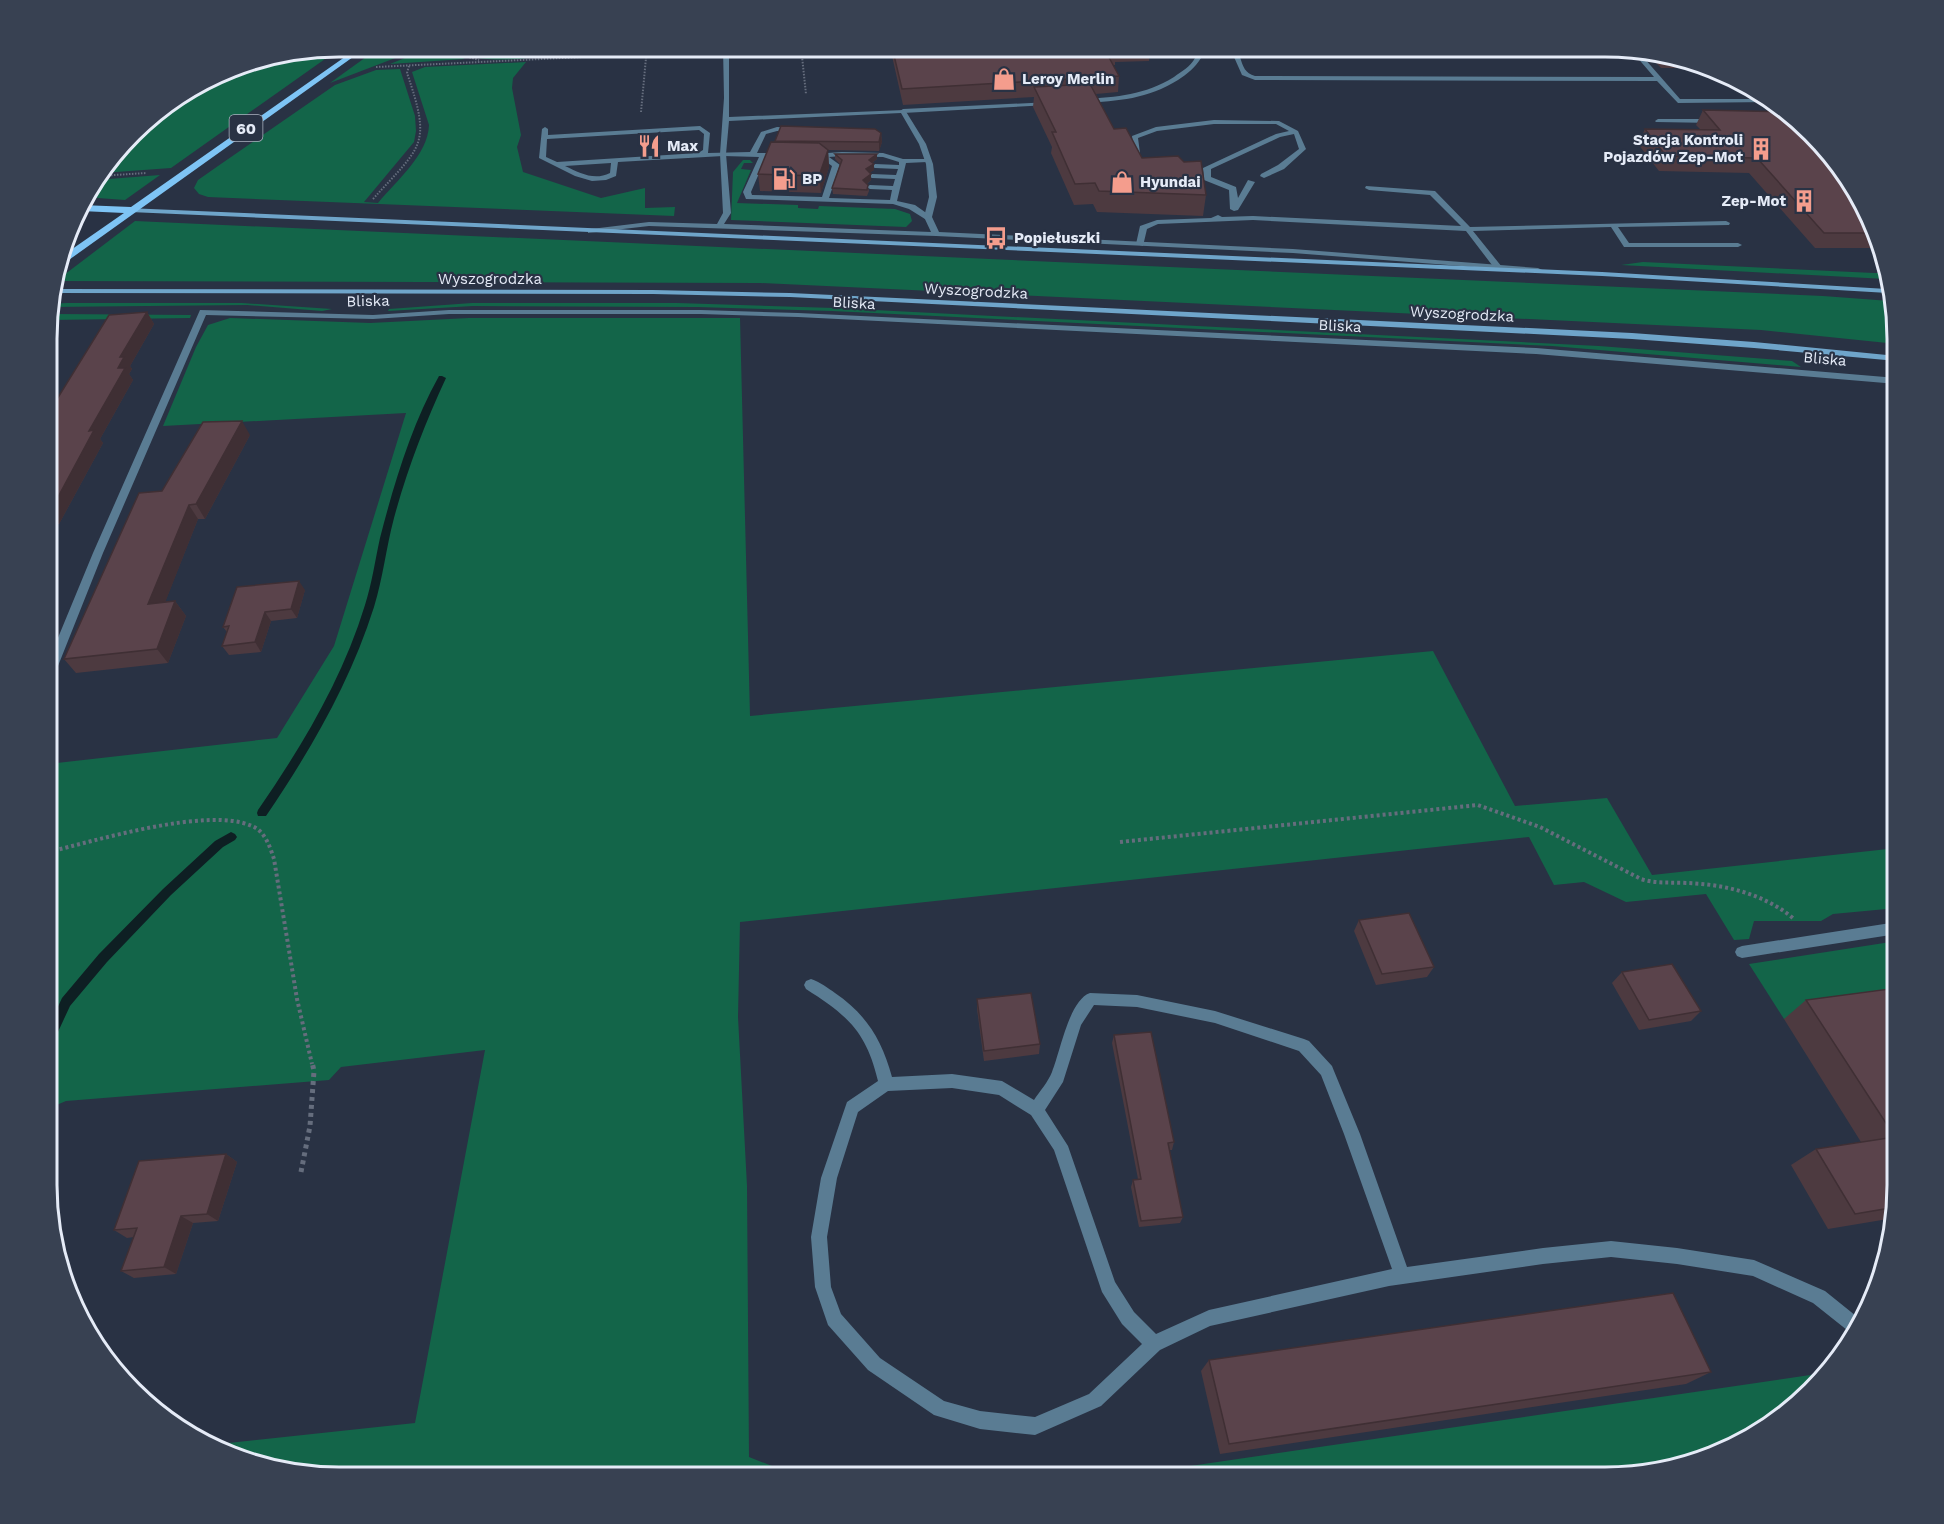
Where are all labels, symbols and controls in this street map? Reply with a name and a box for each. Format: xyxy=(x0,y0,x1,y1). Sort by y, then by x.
shop icon: Leroy Merlin xyxy=(991,66,1017,92)
place label: Leroy Merlin xyxy=(1022,70,1114,88)
road number: 60 xyxy=(230,115,262,141)
place label: Stacja Kontroli Pojazdów Zep-Mot xyxy=(1603,131,1743,166)
restaurant icon: Max xyxy=(636,133,662,159)
building icon: Stacja Kontroli Pojazdów Zep-Mot xyxy=(1748,136,1774,162)
place label: Max xyxy=(667,137,698,155)
fuel station icon: BP xyxy=(771,166,797,192)
shop icon: Hyundai xyxy=(1109,169,1135,195)
place label: BP xyxy=(802,170,822,188)
place label: Hyundai xyxy=(1140,173,1201,191)
building icon: Zep-Mot xyxy=(1791,188,1817,214)
place label: Zep-Mot xyxy=(1722,192,1786,210)
bus stop icon: Popiełuszki xyxy=(983,225,1009,251)
place label: Popiełuszki xyxy=(1014,229,1100,247)
street label: Wyszogrodzka xyxy=(438,270,542,288)
street label: Wyszogrodzka xyxy=(924,279,1029,303)
street label: Bliska xyxy=(346,292,390,310)
street label: Bliska xyxy=(832,293,877,313)
street label: Wyszogrodzka xyxy=(1410,302,1515,326)
street label: Bliska xyxy=(1318,316,1363,336)
street label: Bliska xyxy=(1803,348,1848,370)

